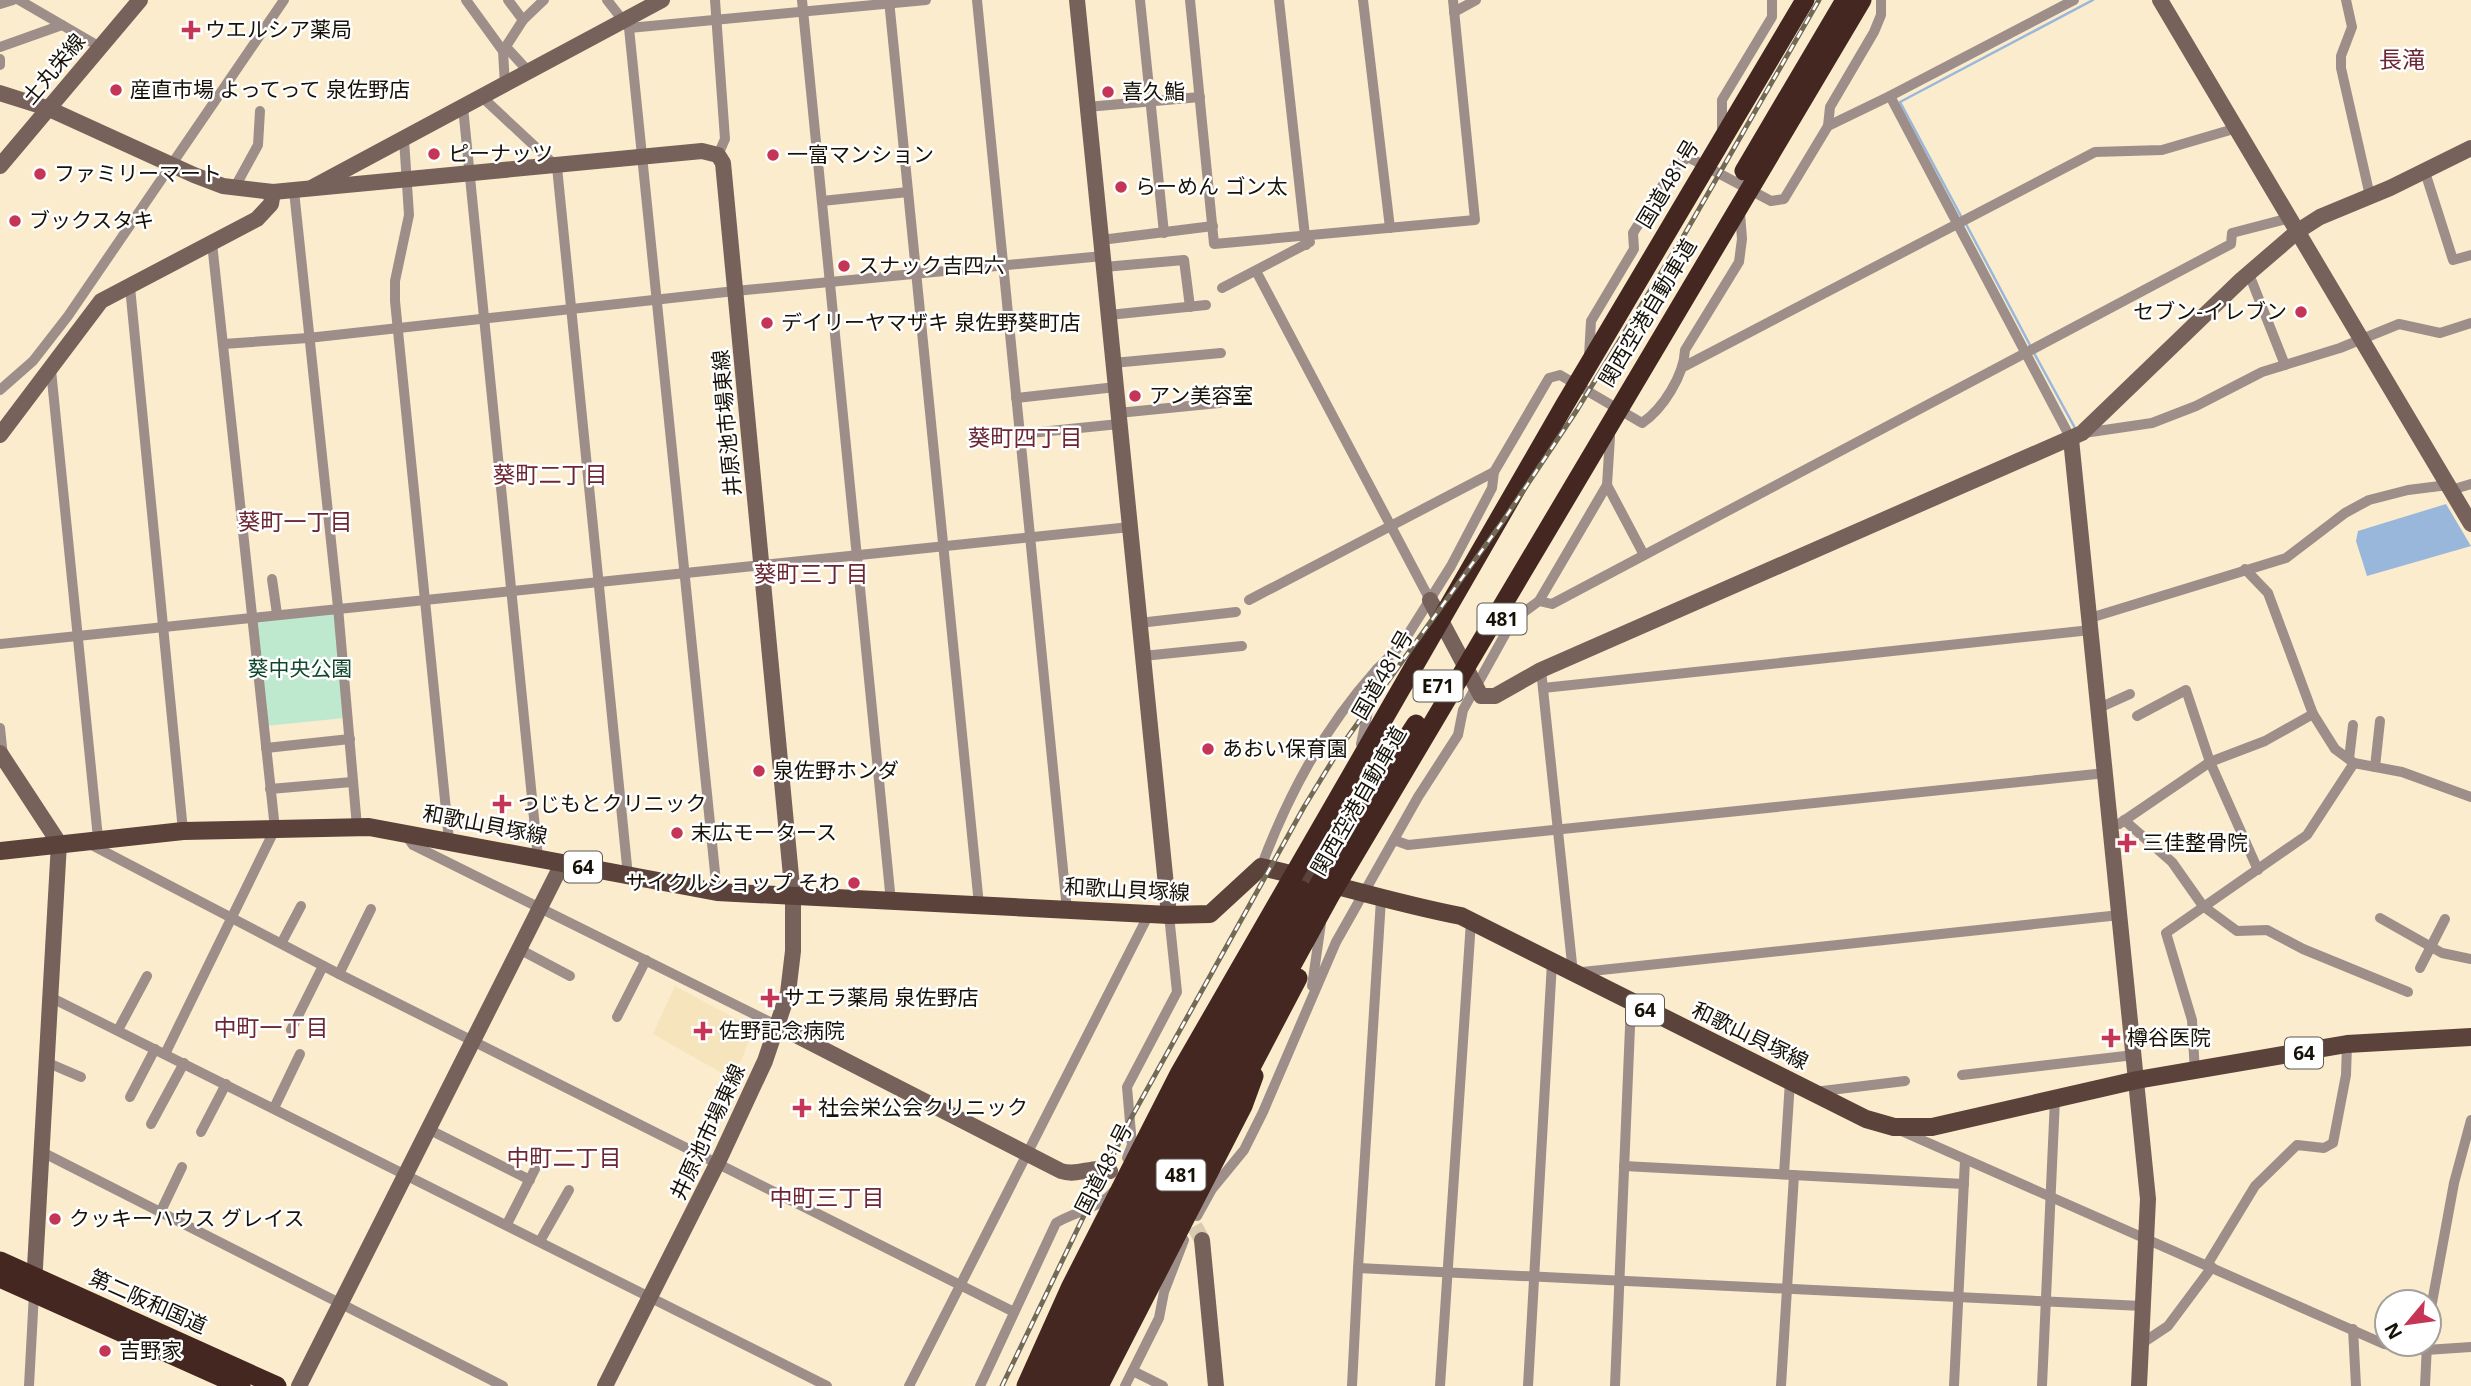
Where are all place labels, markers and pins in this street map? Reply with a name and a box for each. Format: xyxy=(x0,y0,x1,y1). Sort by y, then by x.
place label: ウエルシア薬局 xyxy=(205,15,352,43)
marker: ウエルシア薬局 xyxy=(183,22,199,38)
place label: 産直市場 よってって 泉佐野店 xyxy=(130,75,410,103)
place label: 喜久鮨 xyxy=(1122,77,1185,105)
marker: 産直市場 よってって 泉佐野店 xyxy=(108,82,124,98)
marker: 喜久鮨 xyxy=(1100,84,1116,100)
place label: ピーナッツ xyxy=(448,139,553,167)
place label: 一富マンション xyxy=(787,140,934,168)
marker: ピーナッツ xyxy=(426,146,442,162)
marker: 一富マンション xyxy=(765,147,781,163)
place label: ファミリーマート xyxy=(54,159,222,187)
marker: ファミリーマート xyxy=(32,166,48,182)
place label: らーめん ゴン太 xyxy=(1135,172,1287,200)
marker: らーめん ゴン太 xyxy=(1113,179,1129,195)
place label: ブックスタキ xyxy=(29,206,154,234)
marker: ブックスタキ xyxy=(7,213,23,229)
place label: スナック吉四六 xyxy=(858,251,1005,279)
marker: スナック吉四六 xyxy=(836,258,852,274)
place label: セブン-イレブン xyxy=(2133,297,2287,325)
marker: セブン-イレブン xyxy=(2293,304,2309,320)
place label: デイリーヤマザキ 泉佐野葵町店 xyxy=(781,308,1080,336)
marker: デイリーヤマザキ 泉佐野葵町店 xyxy=(759,315,775,331)
place label: アン美容室 xyxy=(1149,381,1253,409)
marker: アン美容室 xyxy=(1127,388,1143,404)
place label: あおい保育園 xyxy=(1222,734,1348,762)
marker: あおい保育園 xyxy=(1200,741,1216,757)
place label: 泉佐野ホンダ xyxy=(773,756,899,784)
marker: 泉佐野ホンダ xyxy=(751,763,767,779)
place label: つじもとクリニック xyxy=(518,789,707,817)
marker: つじもとクリニック xyxy=(492,794,512,814)
place label: 末広モータース xyxy=(691,818,837,846)
marker: 末広モータース xyxy=(669,825,685,841)
place label: 三佳整骨院 xyxy=(2143,828,2248,856)
marker: 三佳整骨院 xyxy=(2117,833,2137,853)
place label: サイクルショップ そわ xyxy=(626,868,840,896)
marker: サイクルショップ そわ xyxy=(846,875,862,891)
place label: サエラ薬局 泉佐野店 xyxy=(784,983,978,1011)
marker: サエラ薬局 泉佐野店 xyxy=(762,990,778,1006)
place label: 佐野記念病院 xyxy=(719,1016,845,1044)
marker: 佐野記念病院 xyxy=(693,1021,713,1041)
place label: 樽谷医院 xyxy=(2127,1023,2211,1051)
marker: 樽谷医院 xyxy=(2101,1028,2121,1048)
place label: 社会栄公会クリニック xyxy=(818,1093,1028,1121)
marker: 社会栄公会クリニック xyxy=(792,1098,812,1118)
place label: クッキーハウス グレイス xyxy=(69,1204,304,1232)
marker: クッキーハウス グレイス xyxy=(47,1211,63,1227)
place label: 吉野家 xyxy=(119,1336,182,1364)
marker: 吉野家 xyxy=(97,1343,113,1359)

